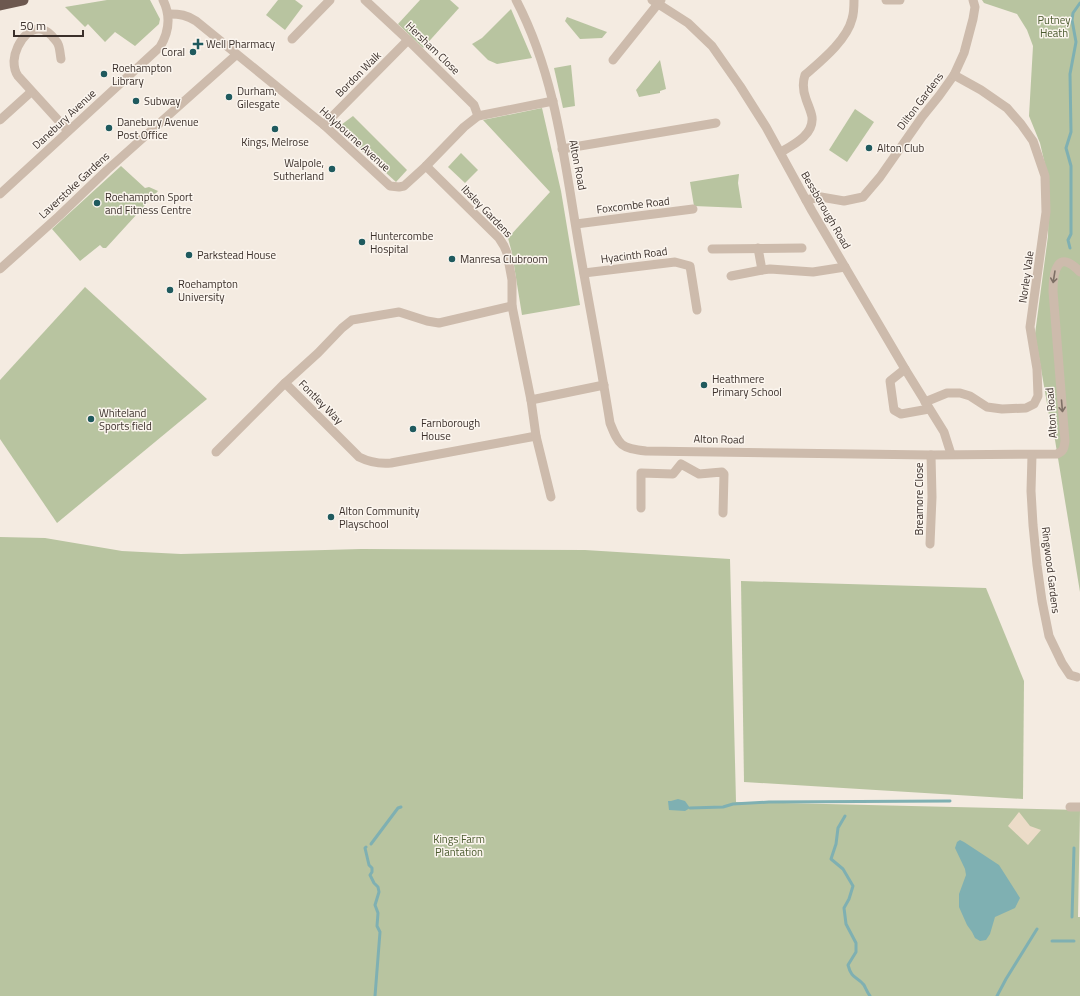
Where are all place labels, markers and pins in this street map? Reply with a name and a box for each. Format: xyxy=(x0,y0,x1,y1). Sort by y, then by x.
place label: Well Pharmacy xyxy=(206,36,276,52)
marker: Well Pharmacy xyxy=(193,39,203,49)
place label: Coral xyxy=(161,44,185,60)
marker: Coral xyxy=(188,47,198,57)
place label: Roehampton Library xyxy=(112,60,172,89)
marker: Roehampton Library xyxy=(99,69,109,79)
place label: Durham, Gilesgate xyxy=(237,83,280,112)
marker: Durham, Gilesgate xyxy=(224,92,234,102)
place label: Subway xyxy=(144,93,181,109)
marker: Subway xyxy=(131,96,141,106)
place label: Danebury Avenue Post Office xyxy=(117,114,199,143)
marker: Danebury Avenue Post Office xyxy=(104,123,114,133)
marker: Kings, Melrose xyxy=(270,124,280,134)
place label: Kings, Melrose xyxy=(241,134,309,150)
place label: Alton Club xyxy=(877,140,924,156)
marker: Alton Club xyxy=(864,143,874,153)
place label: Walpole, Sutherland xyxy=(273,155,324,184)
marker: Walpole, Sutherland xyxy=(327,164,337,174)
place label: Roehampton Sport and Fitness Centre xyxy=(105,189,193,218)
marker: Roehampton Sport and Fitness Centre xyxy=(92,198,102,208)
place label: Huntercombe Hospital xyxy=(370,228,434,257)
marker: Huntercombe Hospital xyxy=(357,237,367,247)
place label: Parkstead House xyxy=(197,247,276,263)
marker: Parkstead House xyxy=(184,250,194,260)
place label: Manresa Clubroom xyxy=(460,251,548,267)
marker: Manresa Clubroom xyxy=(447,254,457,264)
place label: Roehampton University xyxy=(178,276,238,305)
marker: Roehampton University xyxy=(165,285,175,295)
place label: Heathmere Primary School xyxy=(712,371,782,400)
marker: Heathmere Primary School xyxy=(699,380,709,390)
place label: Whiteland Sports field xyxy=(99,405,152,434)
marker: Whiteland Sports field xyxy=(86,414,96,424)
place label: Farnborough House xyxy=(421,415,480,444)
marker: Farnborough House xyxy=(408,424,418,434)
place label: Alton Community Playschool xyxy=(339,503,420,532)
marker: Alton Community Playschool xyxy=(326,512,336,522)

